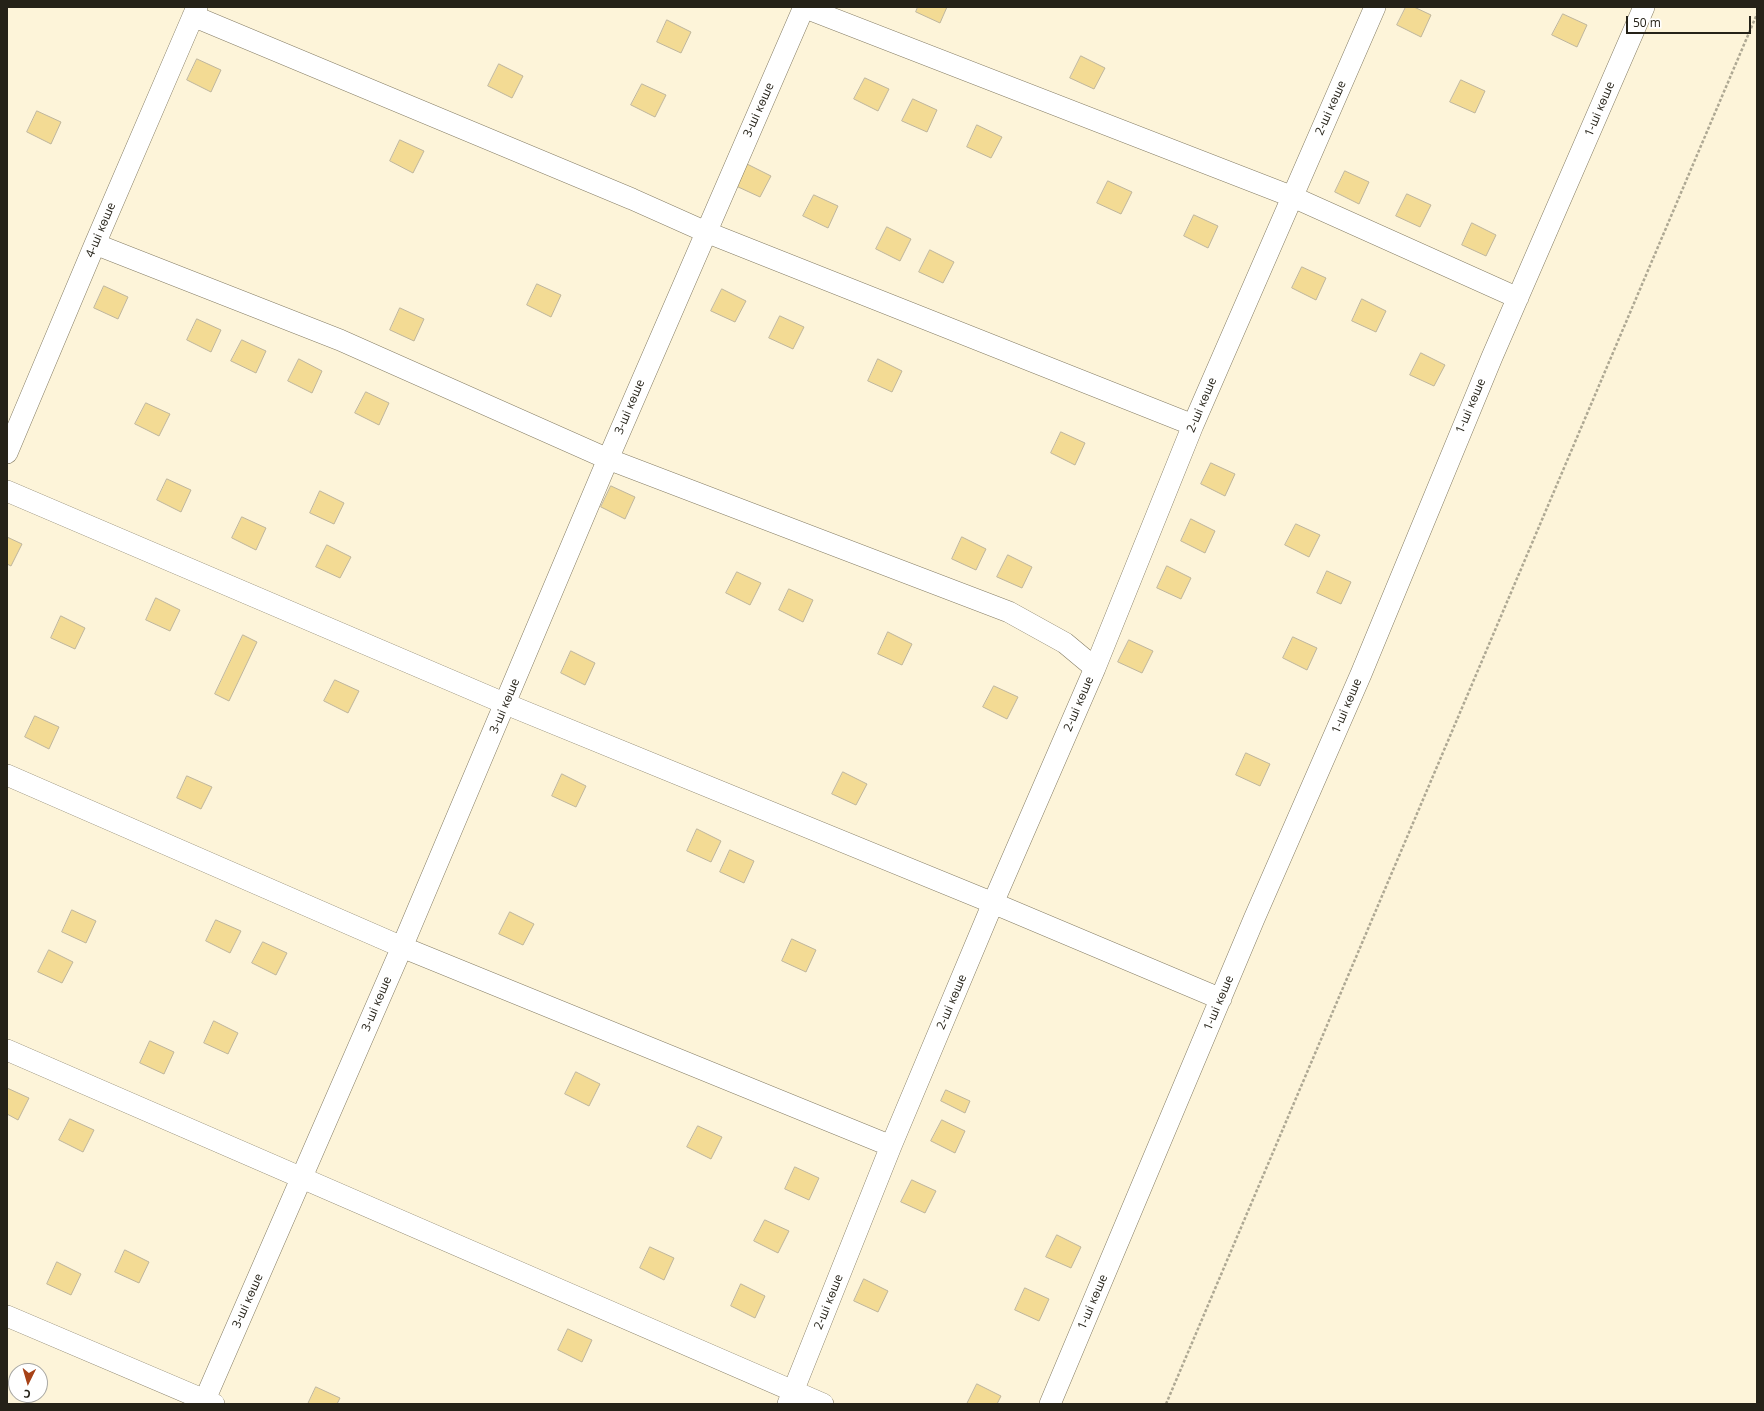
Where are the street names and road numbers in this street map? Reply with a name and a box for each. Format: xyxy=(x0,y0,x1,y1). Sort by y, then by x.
street label: 2-ші көше xyxy=(1313,78,1349,138)
street label: 1-ші көше xyxy=(1582,79,1618,139)
street label: 3-ші көше xyxy=(741,80,777,140)
street label: 4-ші көше xyxy=(83,200,119,260)
street label: 2-ші көше xyxy=(1184,375,1220,435)
street label: 1-ші көше xyxy=(1453,376,1489,436)
street label: 3-ші көше xyxy=(612,377,648,437)
street label: 2-ші көше xyxy=(1061,674,1097,734)
street label: 3-ші көше xyxy=(487,676,523,736)
street label: 1-ші көше xyxy=(1329,676,1365,736)
street label: 2-ші көше xyxy=(934,972,970,1032)
street label: 1-ші көше xyxy=(1201,973,1237,1033)
street label: 3-ші көше xyxy=(359,974,395,1034)
street label: 3-ші көше xyxy=(230,1271,266,1331)
street label: 2-ші көше xyxy=(811,1272,847,1332)
street label: 1-ші көше xyxy=(1075,1272,1111,1332)

